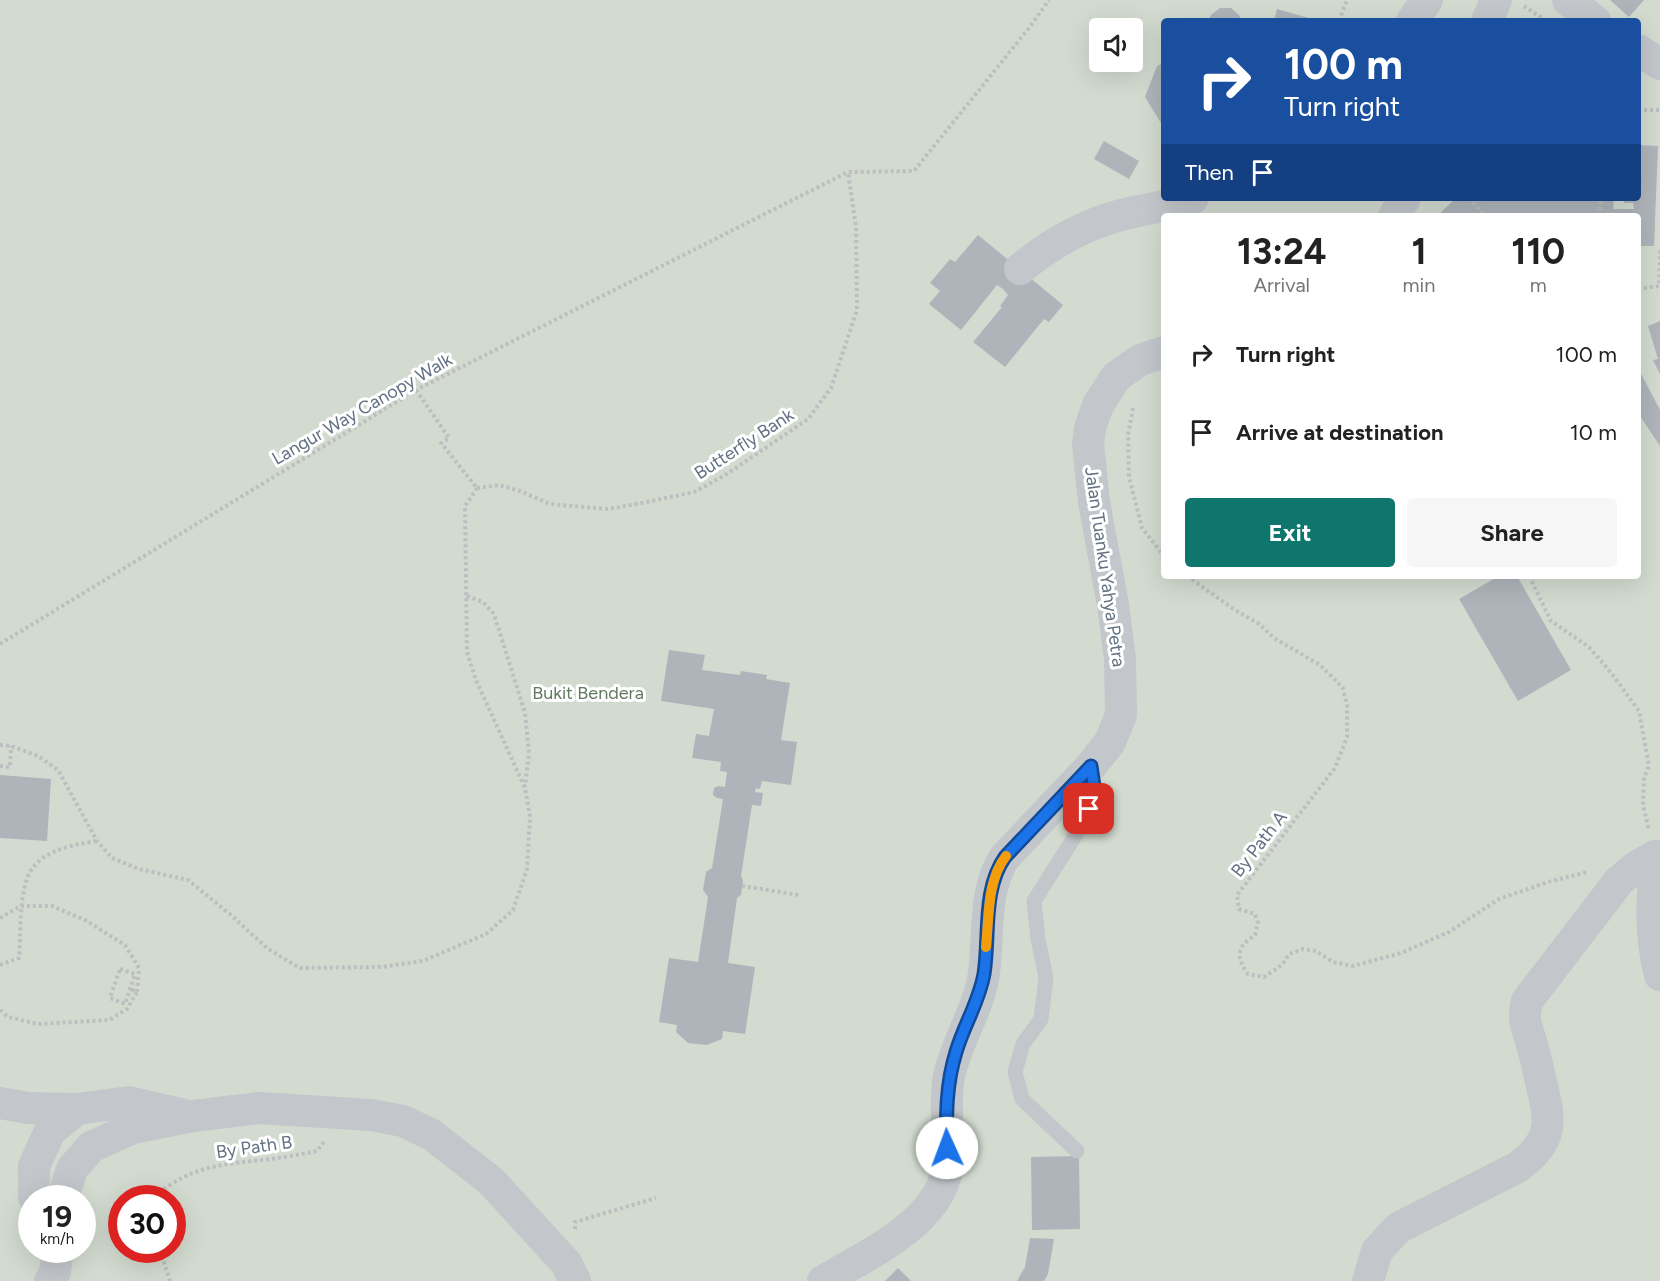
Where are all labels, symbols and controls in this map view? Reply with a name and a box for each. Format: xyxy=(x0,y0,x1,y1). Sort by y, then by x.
map controls xyxy=(1089,18,1143,72)
button: sound xyxy=(1089,18,1143,72)
text: 100 m xyxy=(1284,39,1403,90)
icon: right xyxy=(1185,42,1263,120)
text: Turn right xyxy=(1284,90,1400,123)
icon: arrive xyxy=(1246,156,1279,189)
text: Then xyxy=(1185,159,1234,186)
text: 13:24 xyxy=(1237,230,1327,273)
text: 1 xyxy=(1411,230,1427,273)
text: 110 xyxy=(1511,230,1565,273)
text: Arrival xyxy=(1254,273,1310,297)
text: min xyxy=(1403,273,1435,297)
text: m xyxy=(1530,273,1547,297)
icon: right xyxy=(1185,338,1218,371)
text: Turn right xyxy=(1236,341,1335,368)
text: 100 m xyxy=(1556,341,1617,368)
street label: Langur Way Canopy Walk xyxy=(268,348,456,470)
street label: Butterfly Bank xyxy=(690,404,798,484)
icon: arrive xyxy=(1185,416,1218,449)
text: Arrive at destination xyxy=(1236,419,1444,446)
text: 10 m xyxy=(1570,419,1617,446)
street label: Jalan Tuanku Yahya Petra xyxy=(1080,466,1130,668)
button: Exit xyxy=(1185,498,1395,567)
button: Share xyxy=(1407,498,1617,567)
park label: Bukit Bendera xyxy=(532,682,644,704)
pin xyxy=(1063,783,1114,834)
icon: arrive xyxy=(1072,792,1105,825)
street label: By Path A xyxy=(1226,807,1292,881)
position arrow xyxy=(915,1116,979,1180)
street label: By Path B xyxy=(215,1131,293,1163)
speed limit sign: 30 xyxy=(108,1185,186,1263)
text: 19 xyxy=(42,1198,72,1235)
text: km/h xyxy=(40,1230,74,1248)

